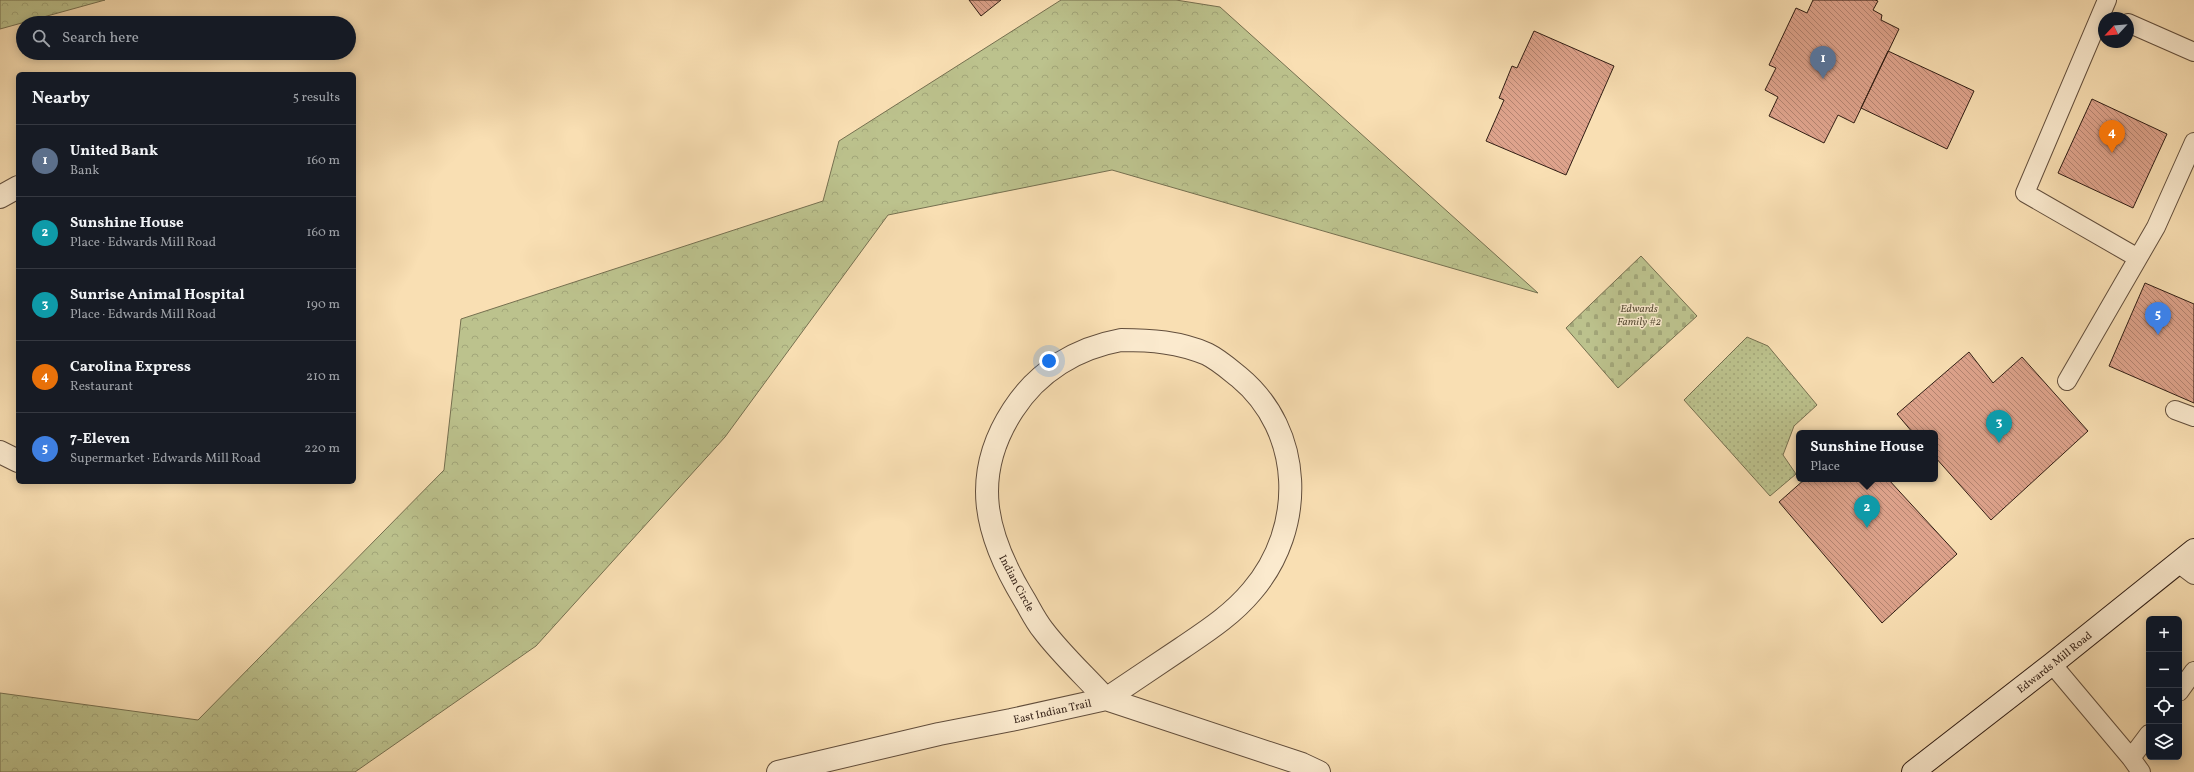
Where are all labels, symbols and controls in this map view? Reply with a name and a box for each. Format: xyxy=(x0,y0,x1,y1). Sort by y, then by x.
north arrow xyxy=(2098,12,2134,48)
search box xyxy=(16,16,356,60)
icon: search xyxy=(30,27,52,49)
text: Search here xyxy=(62,28,139,49)
pin: 1 xyxy=(1810,46,1836,79)
text: Nearby xyxy=(32,87,90,110)
text: 5 results xyxy=(293,89,340,107)
pin: 4 xyxy=(2099,120,2125,153)
text: United Bank xyxy=(70,141,158,162)
text: 1 xyxy=(42,152,48,170)
text: 160 m xyxy=(306,152,340,170)
text: Bank xyxy=(70,162,99,180)
text: Sunshine House xyxy=(70,213,184,234)
text: 2 xyxy=(42,224,48,242)
text: 160 m xyxy=(306,224,340,242)
text: Place · Edwards Mill Road xyxy=(70,234,216,252)
text: Sunrise Animal Hospital xyxy=(70,285,245,306)
text: 3 xyxy=(42,296,48,314)
text: 190 m xyxy=(306,296,340,314)
park label: Edwards Family #2 xyxy=(1617,302,1661,330)
pin: 5 xyxy=(2145,302,2171,335)
text: Place · Edwards Mill Road xyxy=(70,306,216,324)
your location xyxy=(1039,351,1059,371)
text: Carolina Express xyxy=(70,357,191,378)
text: 4 xyxy=(41,368,49,386)
text: 210 m xyxy=(306,368,340,386)
text: Restaurant xyxy=(70,378,133,396)
pin: 3 xyxy=(1986,410,2012,443)
text: 7-Eleven xyxy=(70,429,130,450)
popup xyxy=(1796,430,1938,482)
text: Sunshine House xyxy=(1810,437,1924,458)
text: 5 xyxy=(42,440,48,458)
text: 220 m xyxy=(304,440,340,458)
text: Supermarket · Edwards Mill Road xyxy=(70,450,261,468)
text: Place xyxy=(1810,458,1840,476)
pin: 2 xyxy=(1854,495,1880,528)
street label: Indian Circle xyxy=(994,553,1037,615)
map controls xyxy=(2146,616,2182,760)
button: + xyxy=(2146,616,2182,652)
street label: Edwards Mill Road xyxy=(2014,629,2096,697)
button: − xyxy=(2146,652,2182,688)
button: locate xyxy=(2146,688,2182,724)
street label: East Indian Trail xyxy=(1012,696,1093,728)
button: layers xyxy=(2146,724,2182,760)

